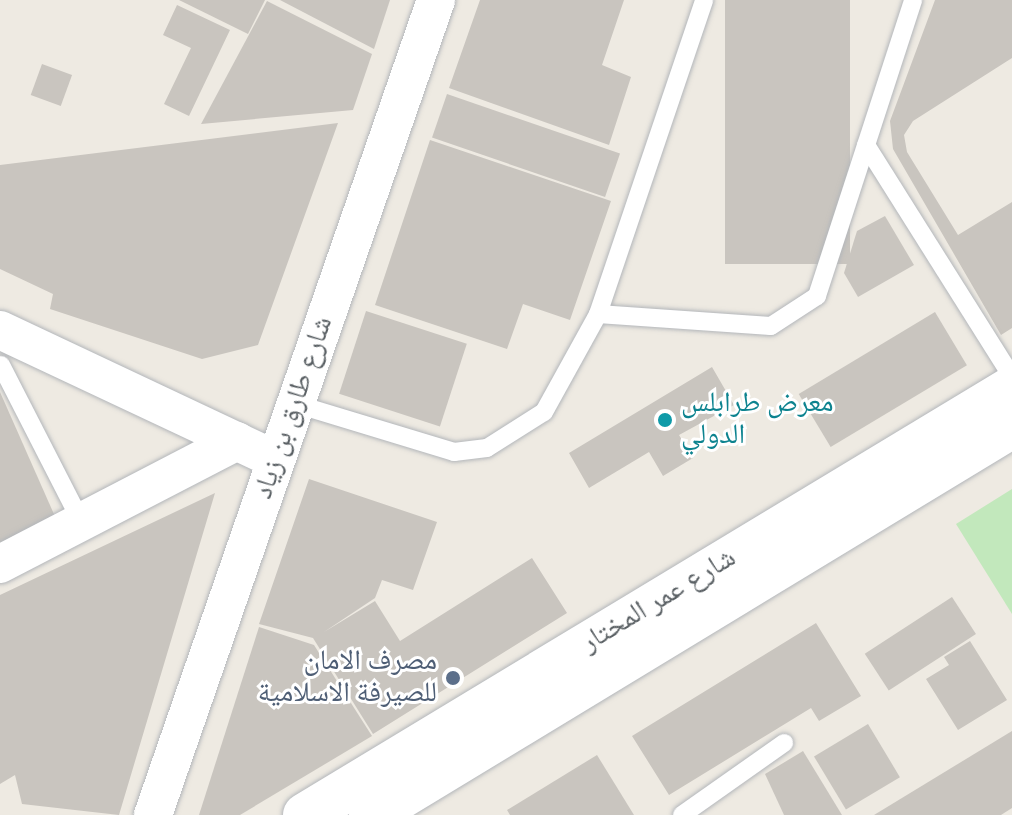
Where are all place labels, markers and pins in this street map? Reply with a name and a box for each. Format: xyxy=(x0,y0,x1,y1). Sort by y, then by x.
place label: معرض طرابلس الدولي xyxy=(681,387,833,453)
marker: معرض طرابلس الدولي xyxy=(656,411,674,429)
place label: مصرف الامان للصيرفة الاسلامية xyxy=(258,645,437,711)
marker: مصرف الامان للصيرفة الاسلامية xyxy=(444,669,462,687)

